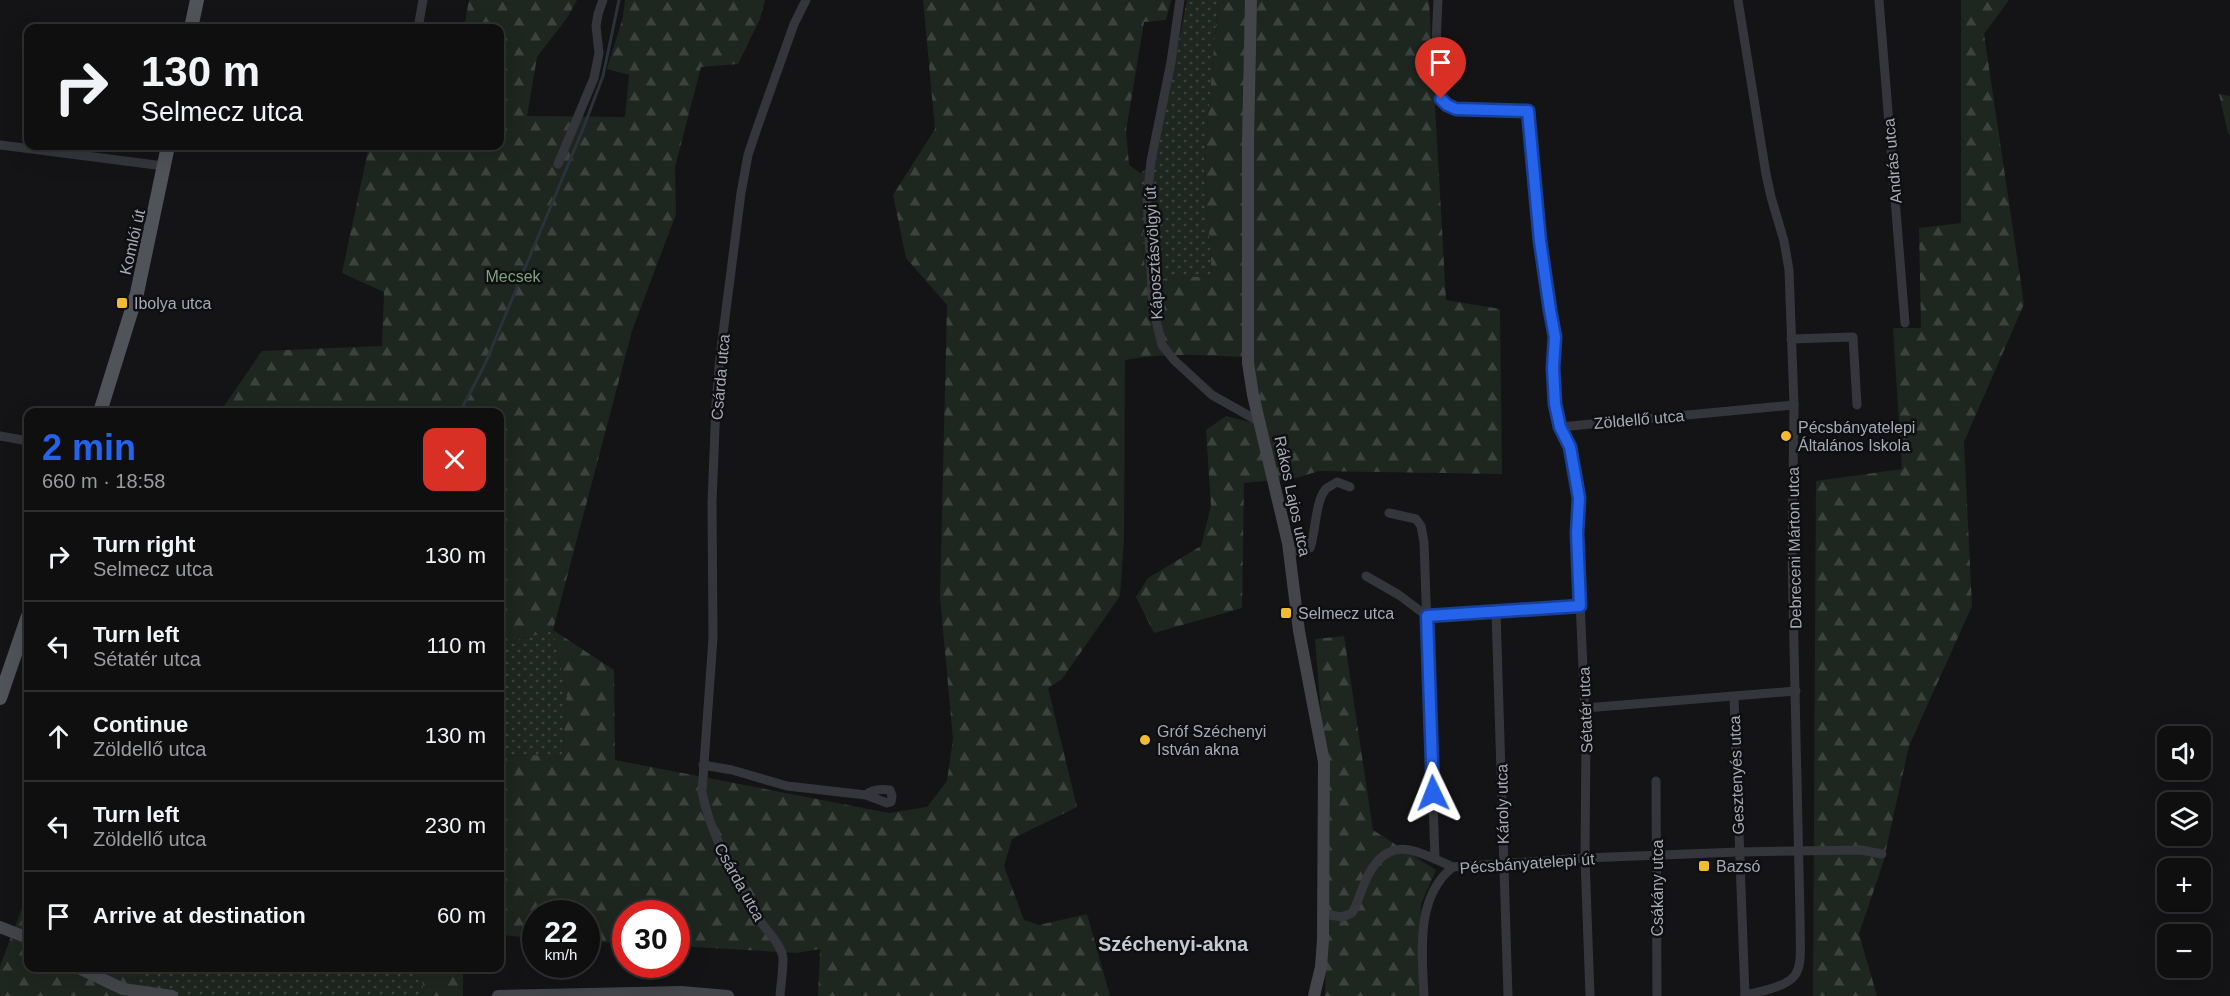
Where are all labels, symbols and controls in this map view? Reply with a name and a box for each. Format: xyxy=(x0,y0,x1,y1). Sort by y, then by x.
pin xyxy=(1415,37,1466,99)
icon: arrive xyxy=(1424,46,1457,79)
icon: right xyxy=(42,48,120,126)
text: 130 m xyxy=(141,48,260,95)
text: Selmecz utca xyxy=(141,97,303,127)
street label: András utca xyxy=(1880,118,1905,204)
street label: Káposztásvölgyi út xyxy=(1141,185,1165,320)
street label: Komlói út xyxy=(117,207,148,277)
park label: Mecsek xyxy=(485,268,542,285)
place label: Ibolya utca xyxy=(134,295,211,312)
marker: Ibolya utca xyxy=(115,296,129,310)
street label: Csárda utca xyxy=(708,333,733,421)
street label: Zöldellő utca xyxy=(1593,407,1685,432)
place label: Pécsbányatelepi Általános Iskola xyxy=(1798,419,1915,454)
text: 2 min xyxy=(42,427,136,468)
button: close xyxy=(423,428,486,491)
marker: Pécsbányatelepi Általános Iskola xyxy=(1779,429,1793,443)
street label: Rákos Lajos utca xyxy=(1271,434,1314,558)
street label: Debreceni Márton utca xyxy=(1785,467,1804,629)
text: 660 m · 18:58 xyxy=(42,470,165,492)
text: Turn right xyxy=(93,532,195,557)
icon: right xyxy=(42,540,75,573)
text: 130 m xyxy=(425,543,486,568)
text: Selmecz utca xyxy=(93,558,213,580)
place label: Selmecz utca xyxy=(1298,605,1394,622)
marker: Selmecz utca xyxy=(1279,606,1293,620)
text: Turn left xyxy=(93,622,179,647)
icon: left xyxy=(42,630,75,663)
text: 110 m xyxy=(426,633,486,658)
text: Sétatér utca xyxy=(93,648,201,670)
street label: Sétatér utca xyxy=(1575,666,1596,753)
text: Continue xyxy=(93,712,188,737)
street label: Gesztenyés utca xyxy=(1726,715,1747,835)
icon: ahead xyxy=(42,720,75,753)
text: 130 m xyxy=(425,723,486,748)
place label: Gróf Széchenyi István akna xyxy=(1157,723,1266,758)
map controls xyxy=(2157,726,2211,978)
button: sound xyxy=(2157,726,2211,780)
marker: Gróf Széchenyi István akna xyxy=(1138,733,1152,747)
text: Zöldellő utca xyxy=(93,738,206,760)
position arrow xyxy=(1401,761,1465,825)
street label: Károly utca xyxy=(1493,764,1512,844)
button: layers xyxy=(2157,792,2211,846)
text: Turn left xyxy=(93,802,179,827)
icon: left xyxy=(42,810,75,843)
text: 230 m xyxy=(425,813,486,838)
text: Zöldellő utca xyxy=(93,828,206,850)
street label: Csákány utca xyxy=(1649,839,1666,936)
street label: Csárda utca xyxy=(711,840,768,924)
street label: Pécsbányatelepi út xyxy=(1459,850,1596,877)
place label: Bazsó xyxy=(1716,858,1761,875)
button: + xyxy=(2157,858,2211,912)
marker: Bazsó xyxy=(1697,859,1711,873)
icon: arrive xyxy=(42,900,75,933)
speed limit sign: 30 xyxy=(612,900,690,978)
text: Arrive at destination xyxy=(93,903,306,928)
text: 60 m xyxy=(437,903,486,928)
text: 22 xyxy=(544,915,578,948)
button: − xyxy=(2157,924,2211,978)
district label: Széchenyi-akna xyxy=(1098,933,1249,955)
text: km/h xyxy=(545,946,577,963)

